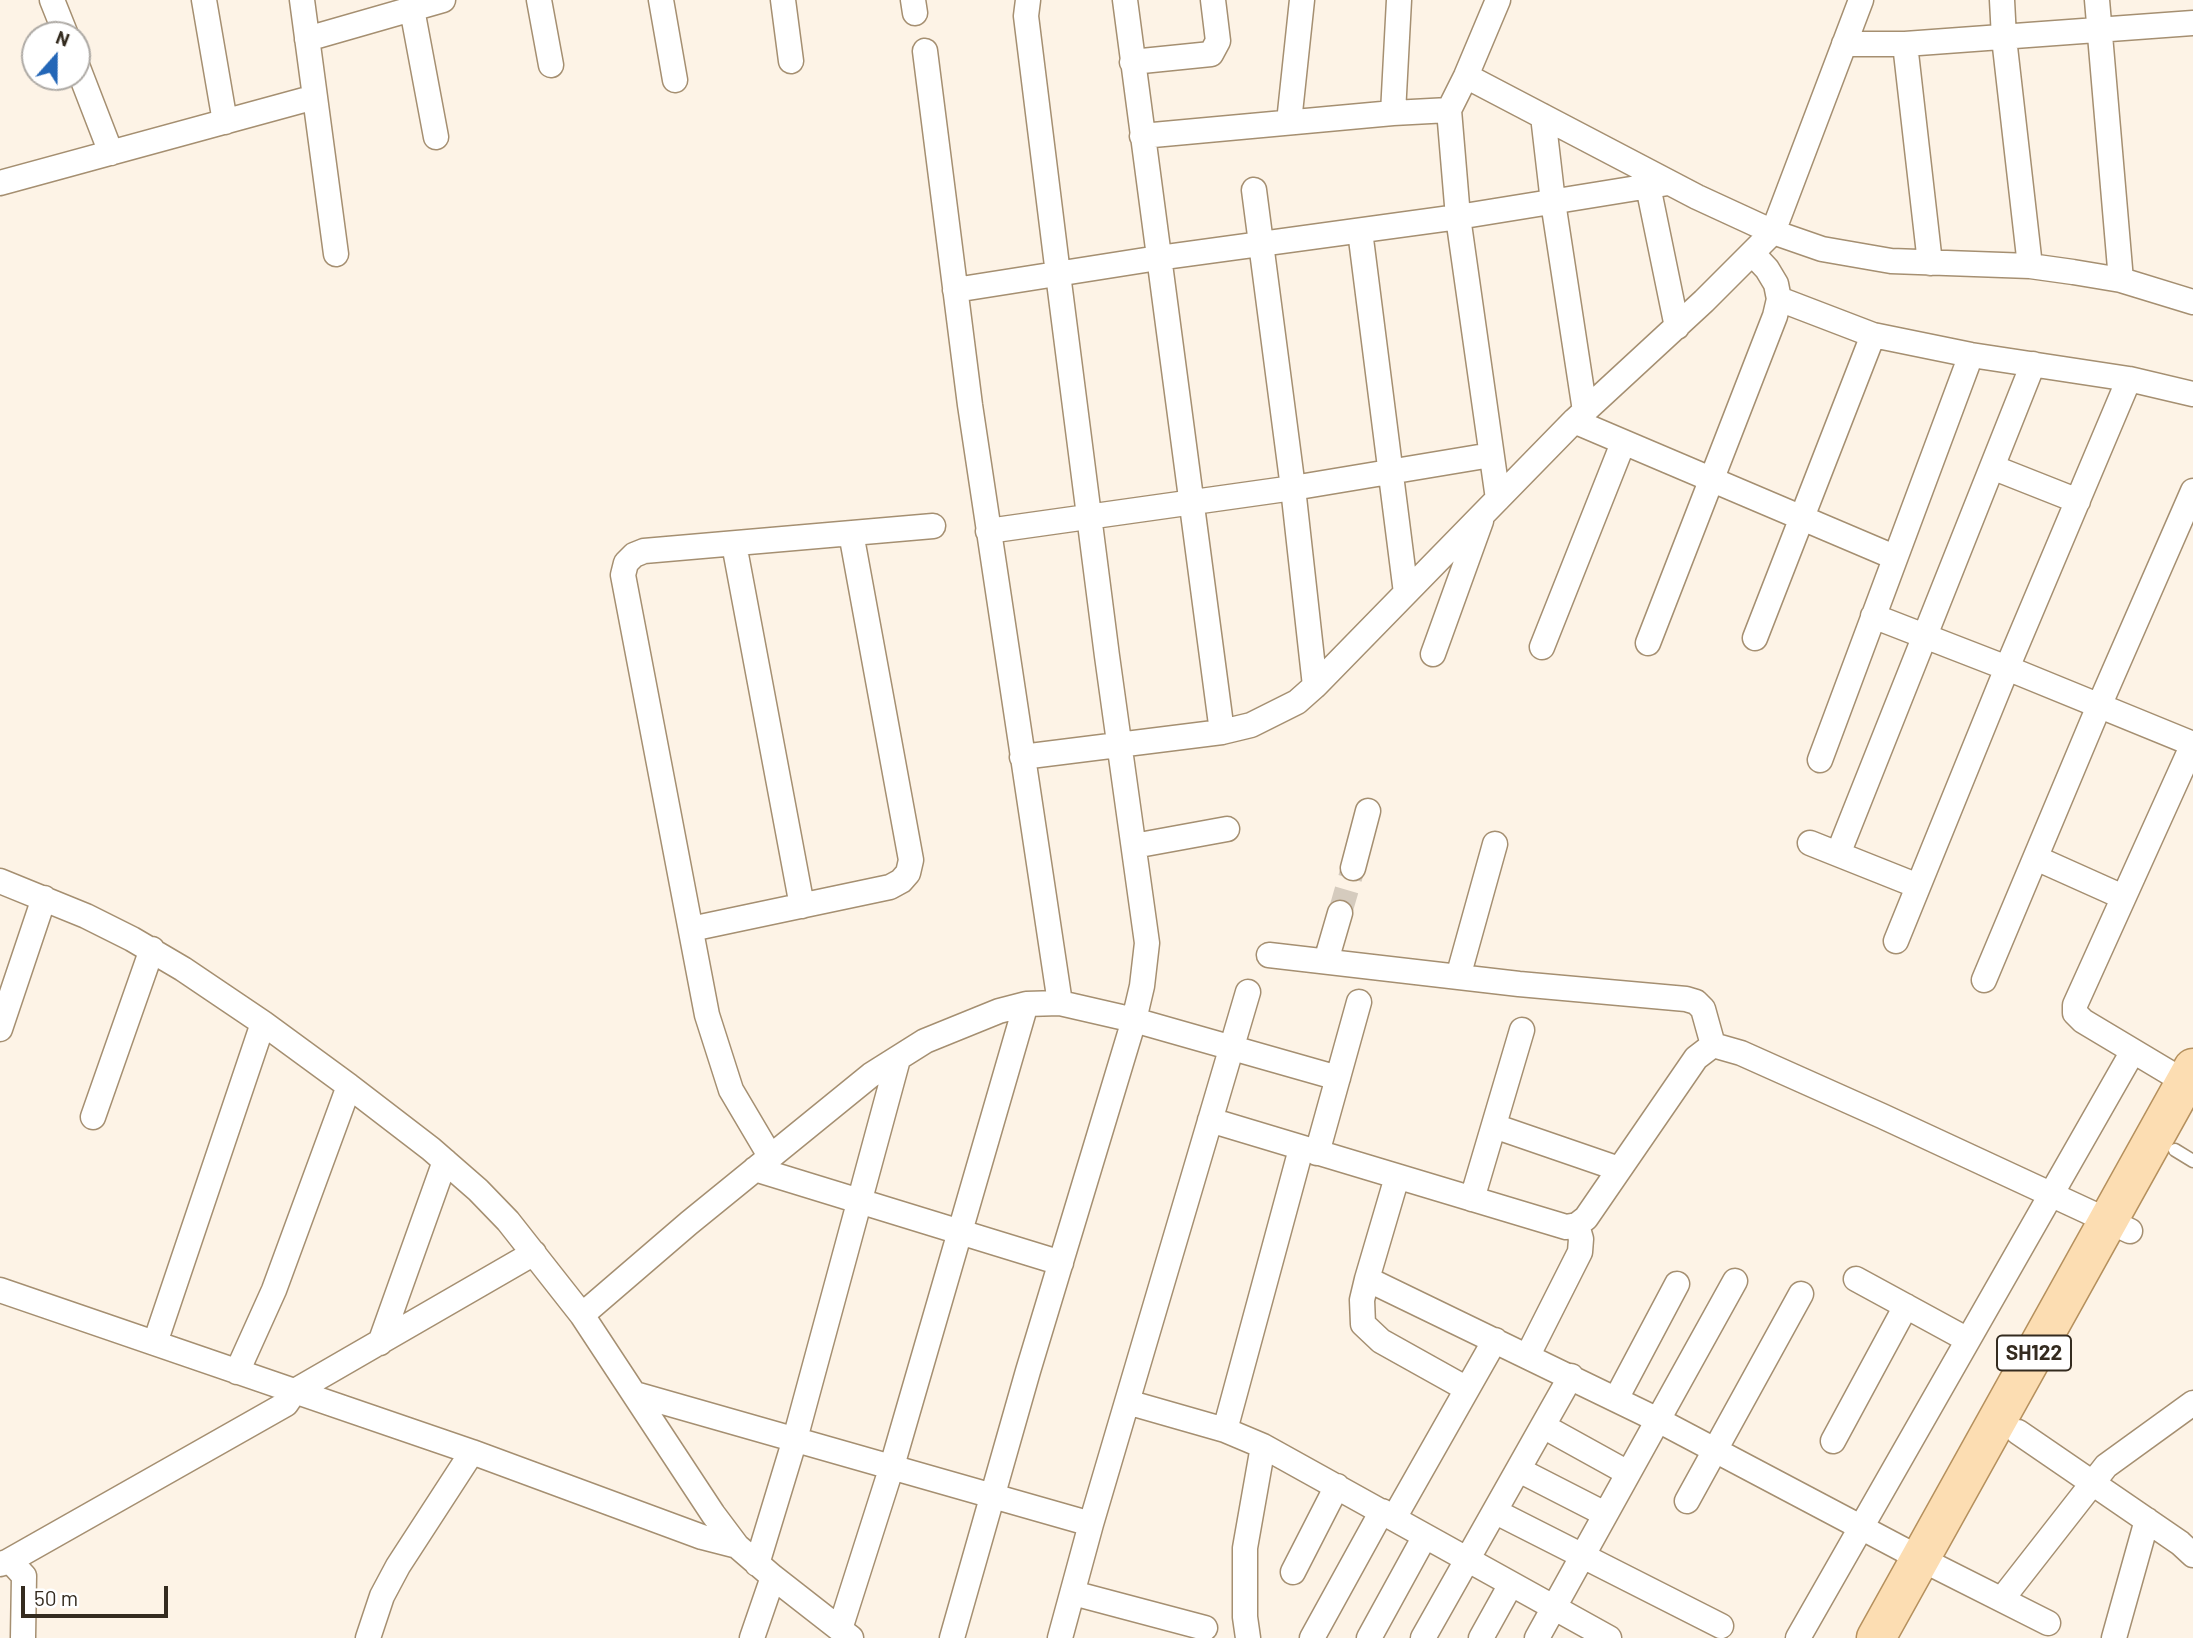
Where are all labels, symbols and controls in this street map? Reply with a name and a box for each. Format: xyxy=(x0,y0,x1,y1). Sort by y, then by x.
north arrow xyxy=(21,21,91,91)
text: N xyxy=(53,25,73,51)
road number: SH122 xyxy=(1997,1336,2071,1370)
scale bar xyxy=(24,1572,172,1616)
text: 50 m xyxy=(34,1585,78,1610)

